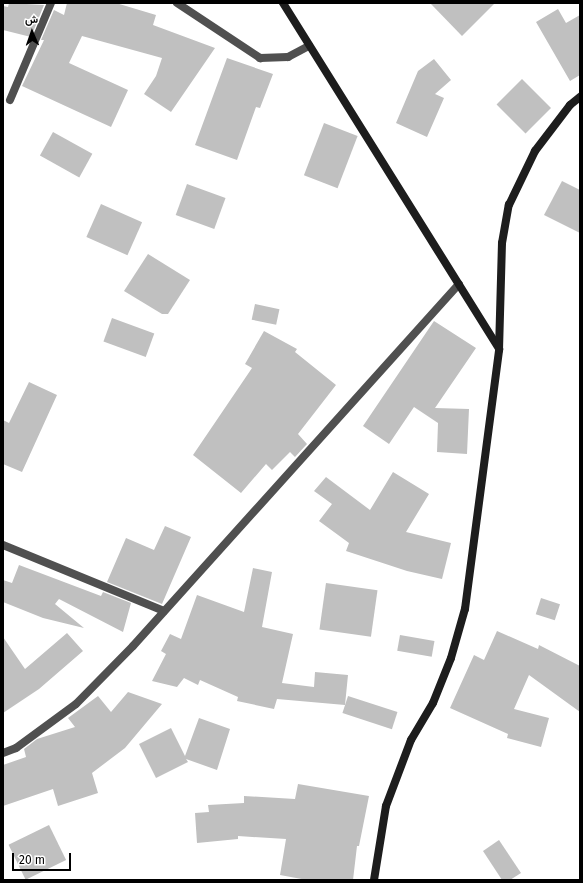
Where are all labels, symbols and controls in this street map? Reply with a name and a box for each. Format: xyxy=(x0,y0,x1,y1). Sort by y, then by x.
north arrow xyxy=(12,12,52,52)
text: ش xyxy=(25,13,38,26)
scale bar xyxy=(14,845,73,871)
text: 20 m xyxy=(19,853,45,867)

